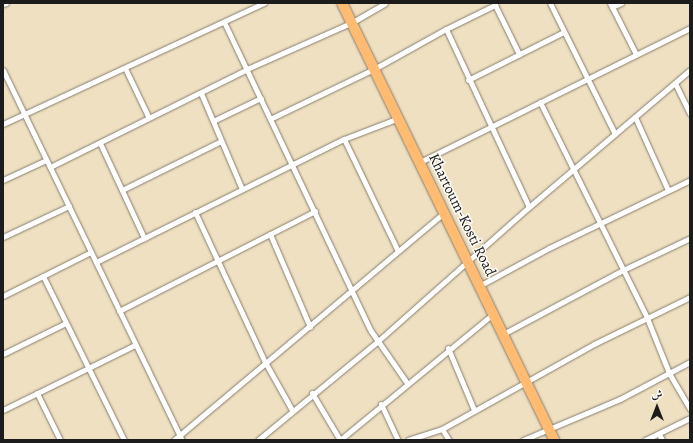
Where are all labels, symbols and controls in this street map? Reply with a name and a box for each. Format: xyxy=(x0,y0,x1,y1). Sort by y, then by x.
street label: Khartoum-Kosti Road xyxy=(424,151,500,279)
north arrow xyxy=(637,387,677,427)
text: ش xyxy=(652,387,662,402)

